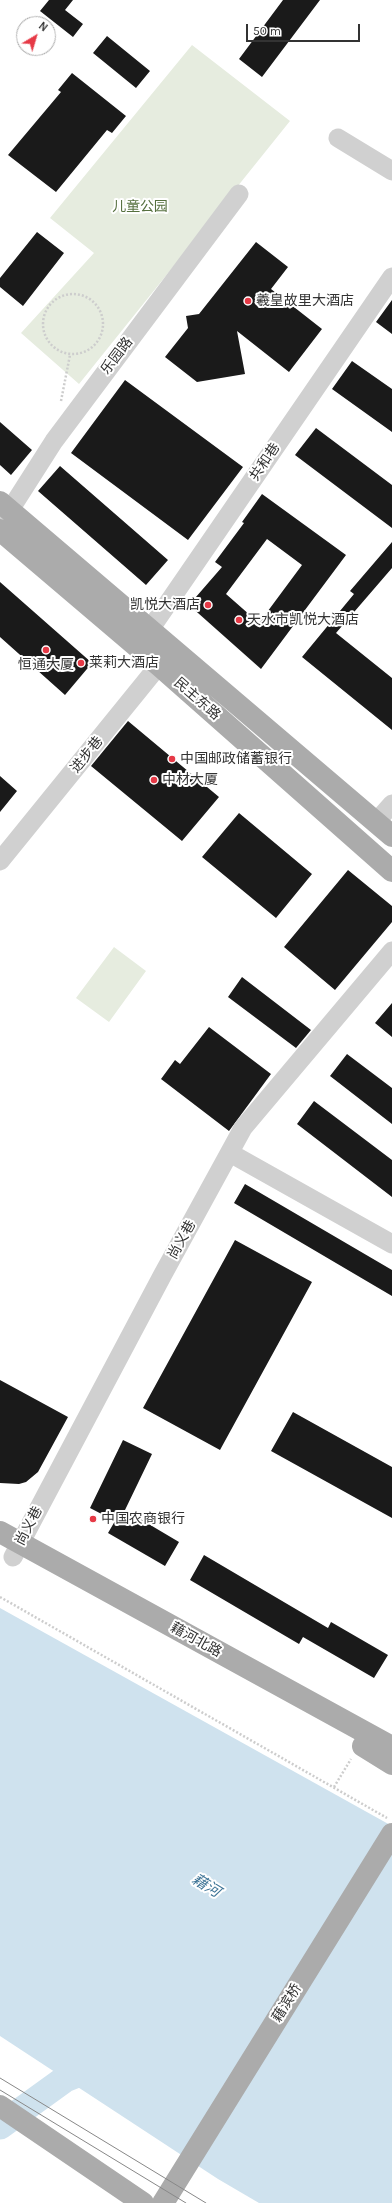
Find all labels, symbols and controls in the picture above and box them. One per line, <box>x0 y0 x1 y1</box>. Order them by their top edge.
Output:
north arrow <box>16 16 56 56</box>
scale bar <box>248 16 362 42</box>
text: N <box>36 19 50 34</box>
text: 50 m <box>253 24 281 38</box>
park label: 儿童公园 <box>112 199 168 215</box>
place label: 羲皇故里大酒店 <box>256 293 354 309</box>
marker: 羲皇故里大酒店 <box>243 296 253 306</box>
street label: 乐园路 <box>98 334 136 378</box>
street label: 共和巷 <box>246 440 284 484</box>
place label: 凯悦大酒店 <box>130 597 200 613</box>
marker: 凯悦大酒店 <box>203 600 213 610</box>
place label: 天水市凯悦大酒店 <box>247 612 359 628</box>
marker: 天水市凯悦大酒店 <box>234 615 244 625</box>
marker: 恒通大厦 <box>41 645 51 655</box>
place label: 莱莉大酒店 <box>89 655 159 671</box>
place label: 恒通大厦 <box>18 657 74 673</box>
marker: 莱莉大酒店 <box>76 658 86 668</box>
street label: 民主东路 <box>170 674 224 724</box>
street label: 进步巷 <box>67 733 107 777</box>
place label: 中国邮政储蓄银行 <box>180 751 292 767</box>
marker: 中国邮政储蓄银行 <box>167 754 177 764</box>
place label: 中材大厦 <box>162 772 218 788</box>
marker: 中材大厦 <box>149 775 159 785</box>
street label: 尚义巷 <box>164 1218 200 1262</box>
street label: 尚义巷 <box>12 1504 46 1548</box>
place label: 中国农商银行 <box>101 1511 185 1527</box>
marker: 中国农商银行 <box>88 1514 98 1524</box>
street label: 藉河北路 <box>167 1619 225 1661</box>
water label: 藉河 <box>189 1870 223 1902</box>
street label: 藉滨桥 <box>269 1981 305 2025</box>

